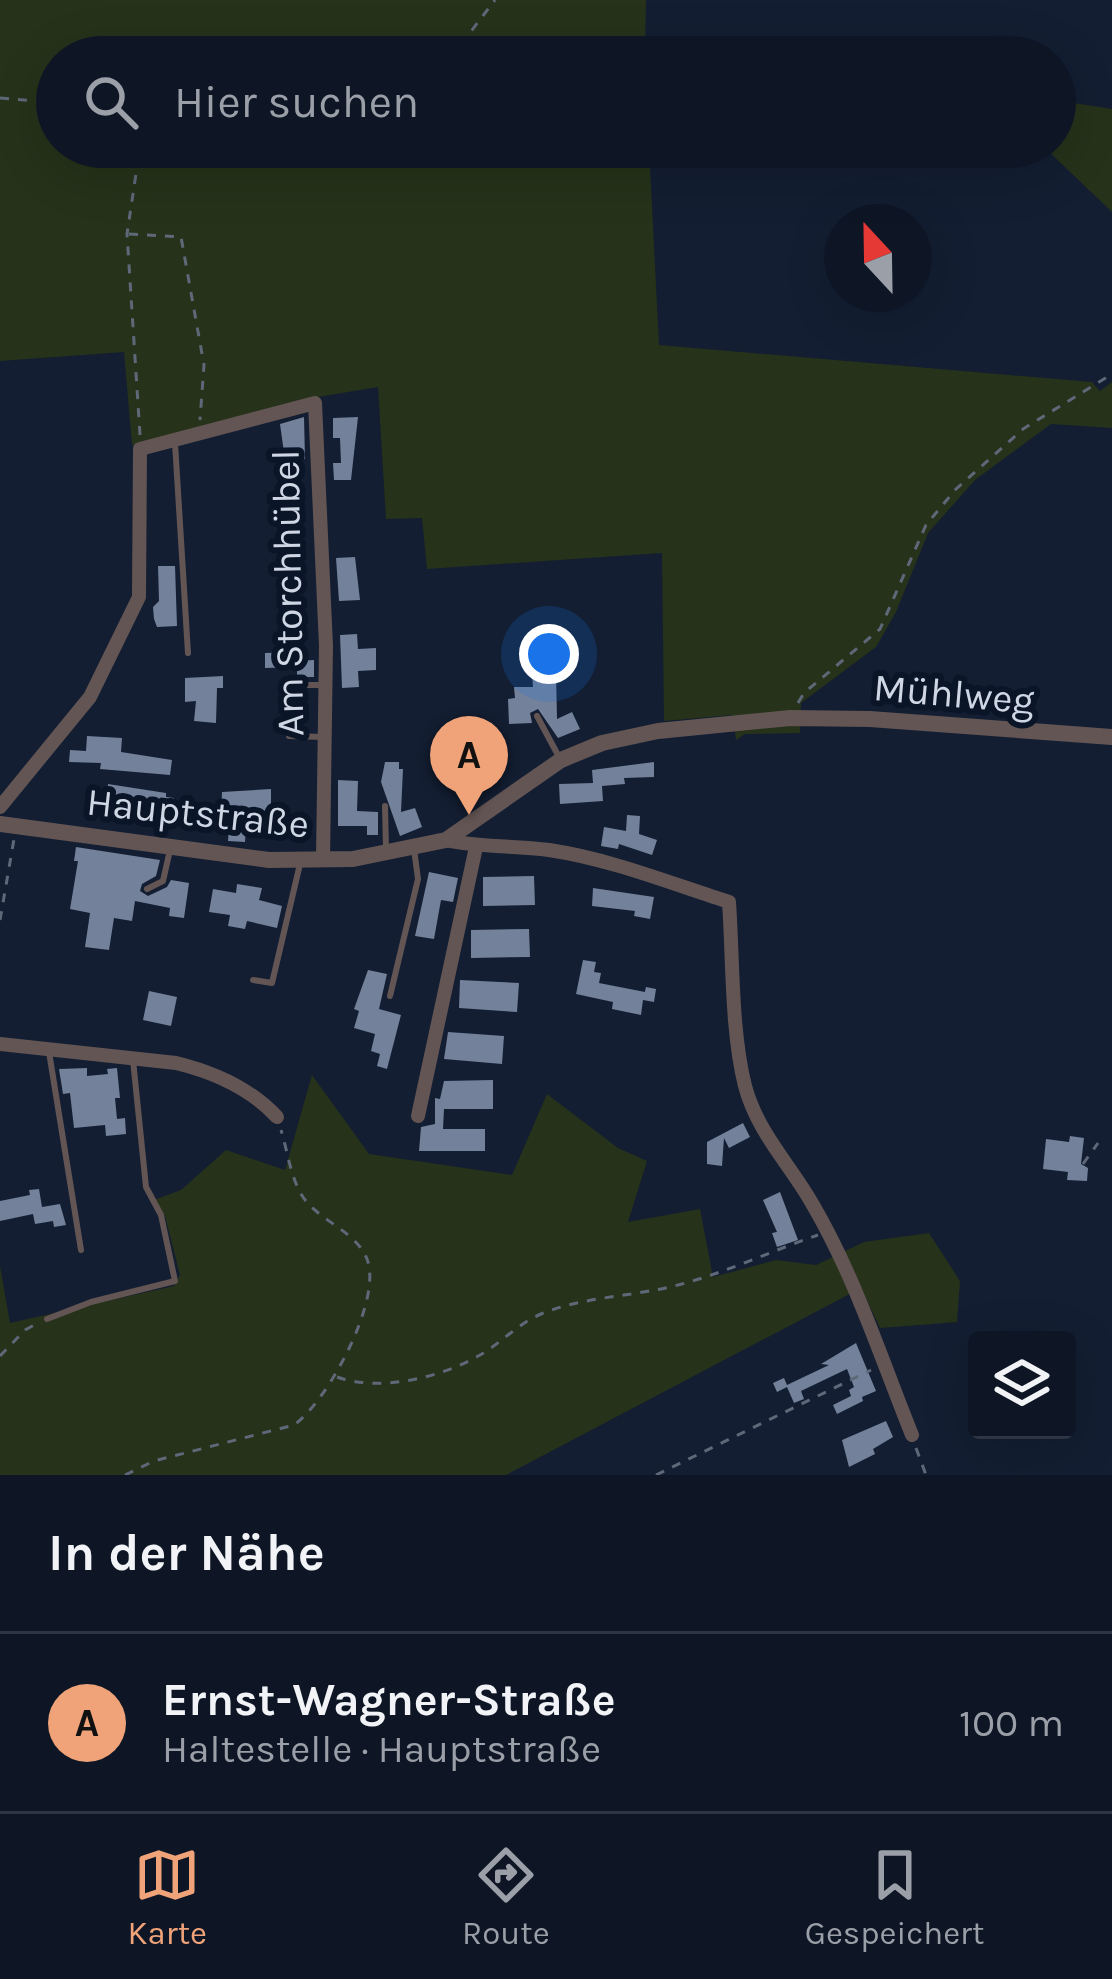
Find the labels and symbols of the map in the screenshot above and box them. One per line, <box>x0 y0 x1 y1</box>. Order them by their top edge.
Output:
north arrow <box>824 204 932 312</box>
street label: Am Storchhübel <box>263 449 313 737</box>
your location <box>519 624 579 684</box>
street label: Mühlweg <box>872 664 1036 724</box>
pin: A <box>430 716 508 815</box>
street label: Hauptstraße <box>85 778 311 848</box>

